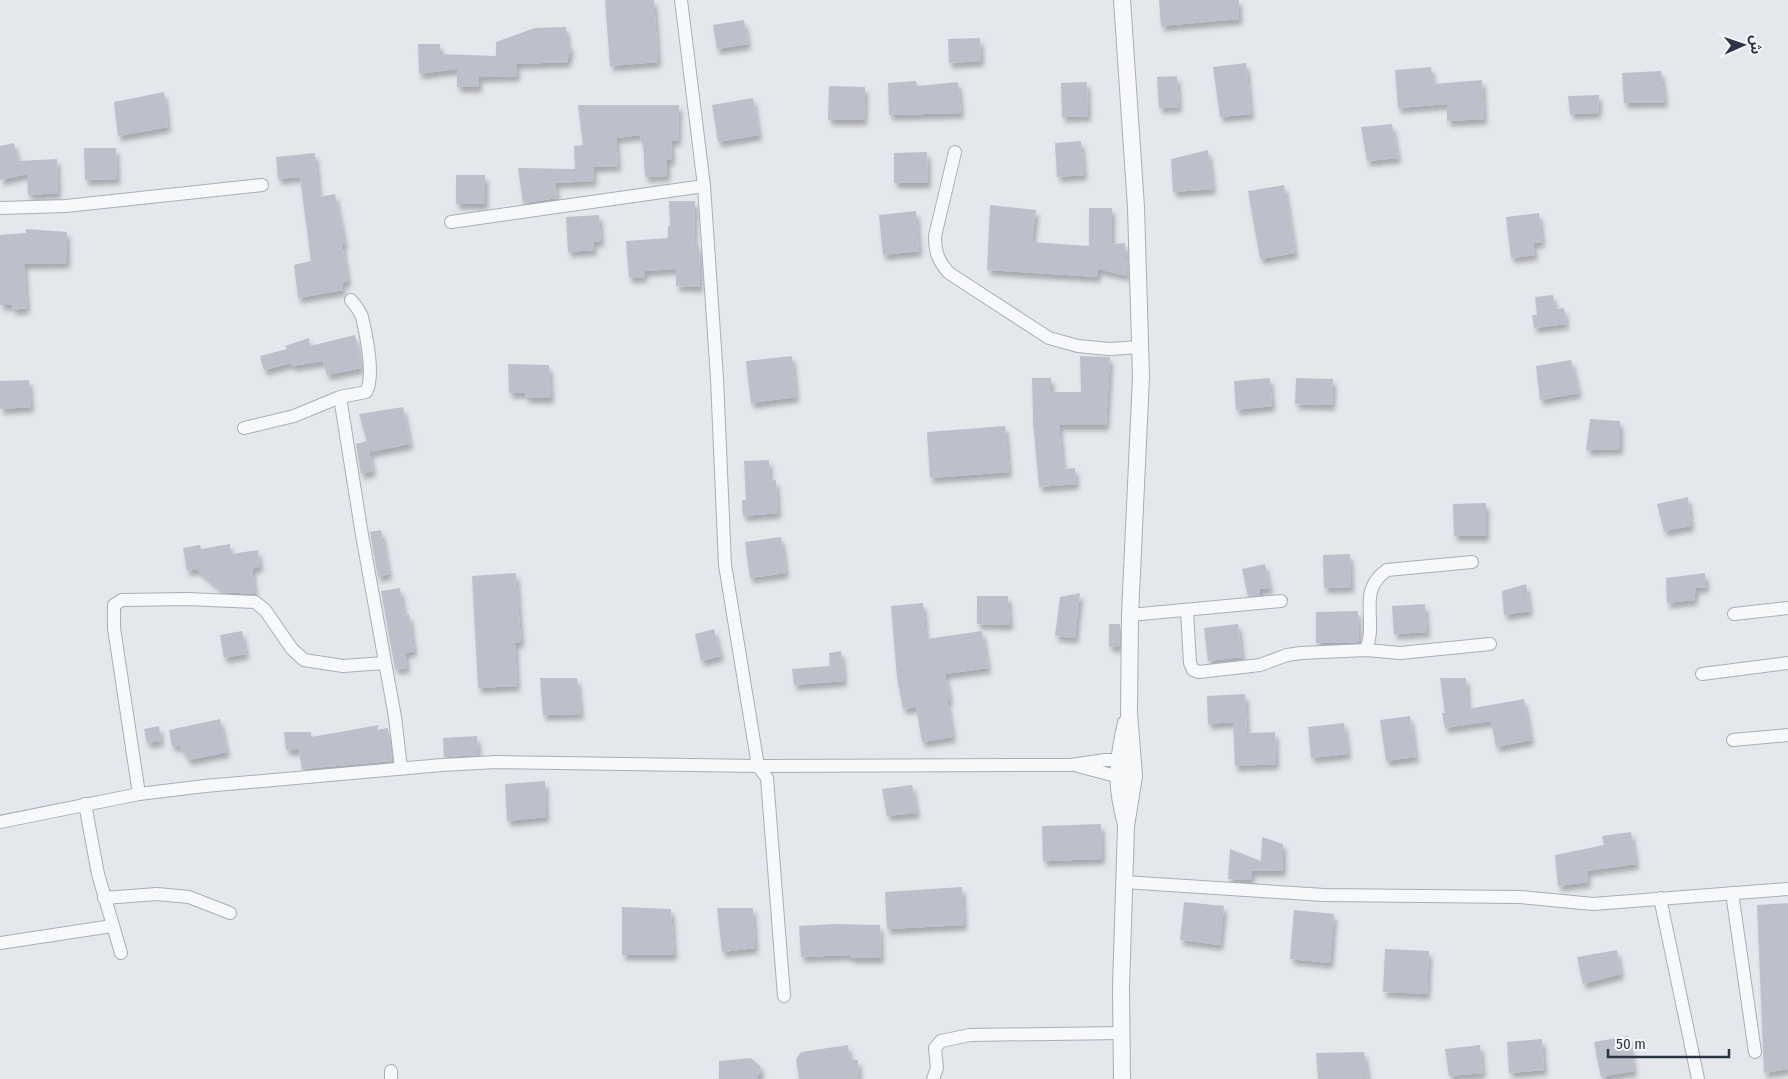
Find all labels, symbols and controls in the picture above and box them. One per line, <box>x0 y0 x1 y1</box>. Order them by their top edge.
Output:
north arrow <box>1718 20 1768 70</box>
text: ش <box>1747 35 1764 54</box>
scale bar <box>1608 1026 1729 1058</box>
text: 50 m <box>1616 1035 1646 1053</box>

